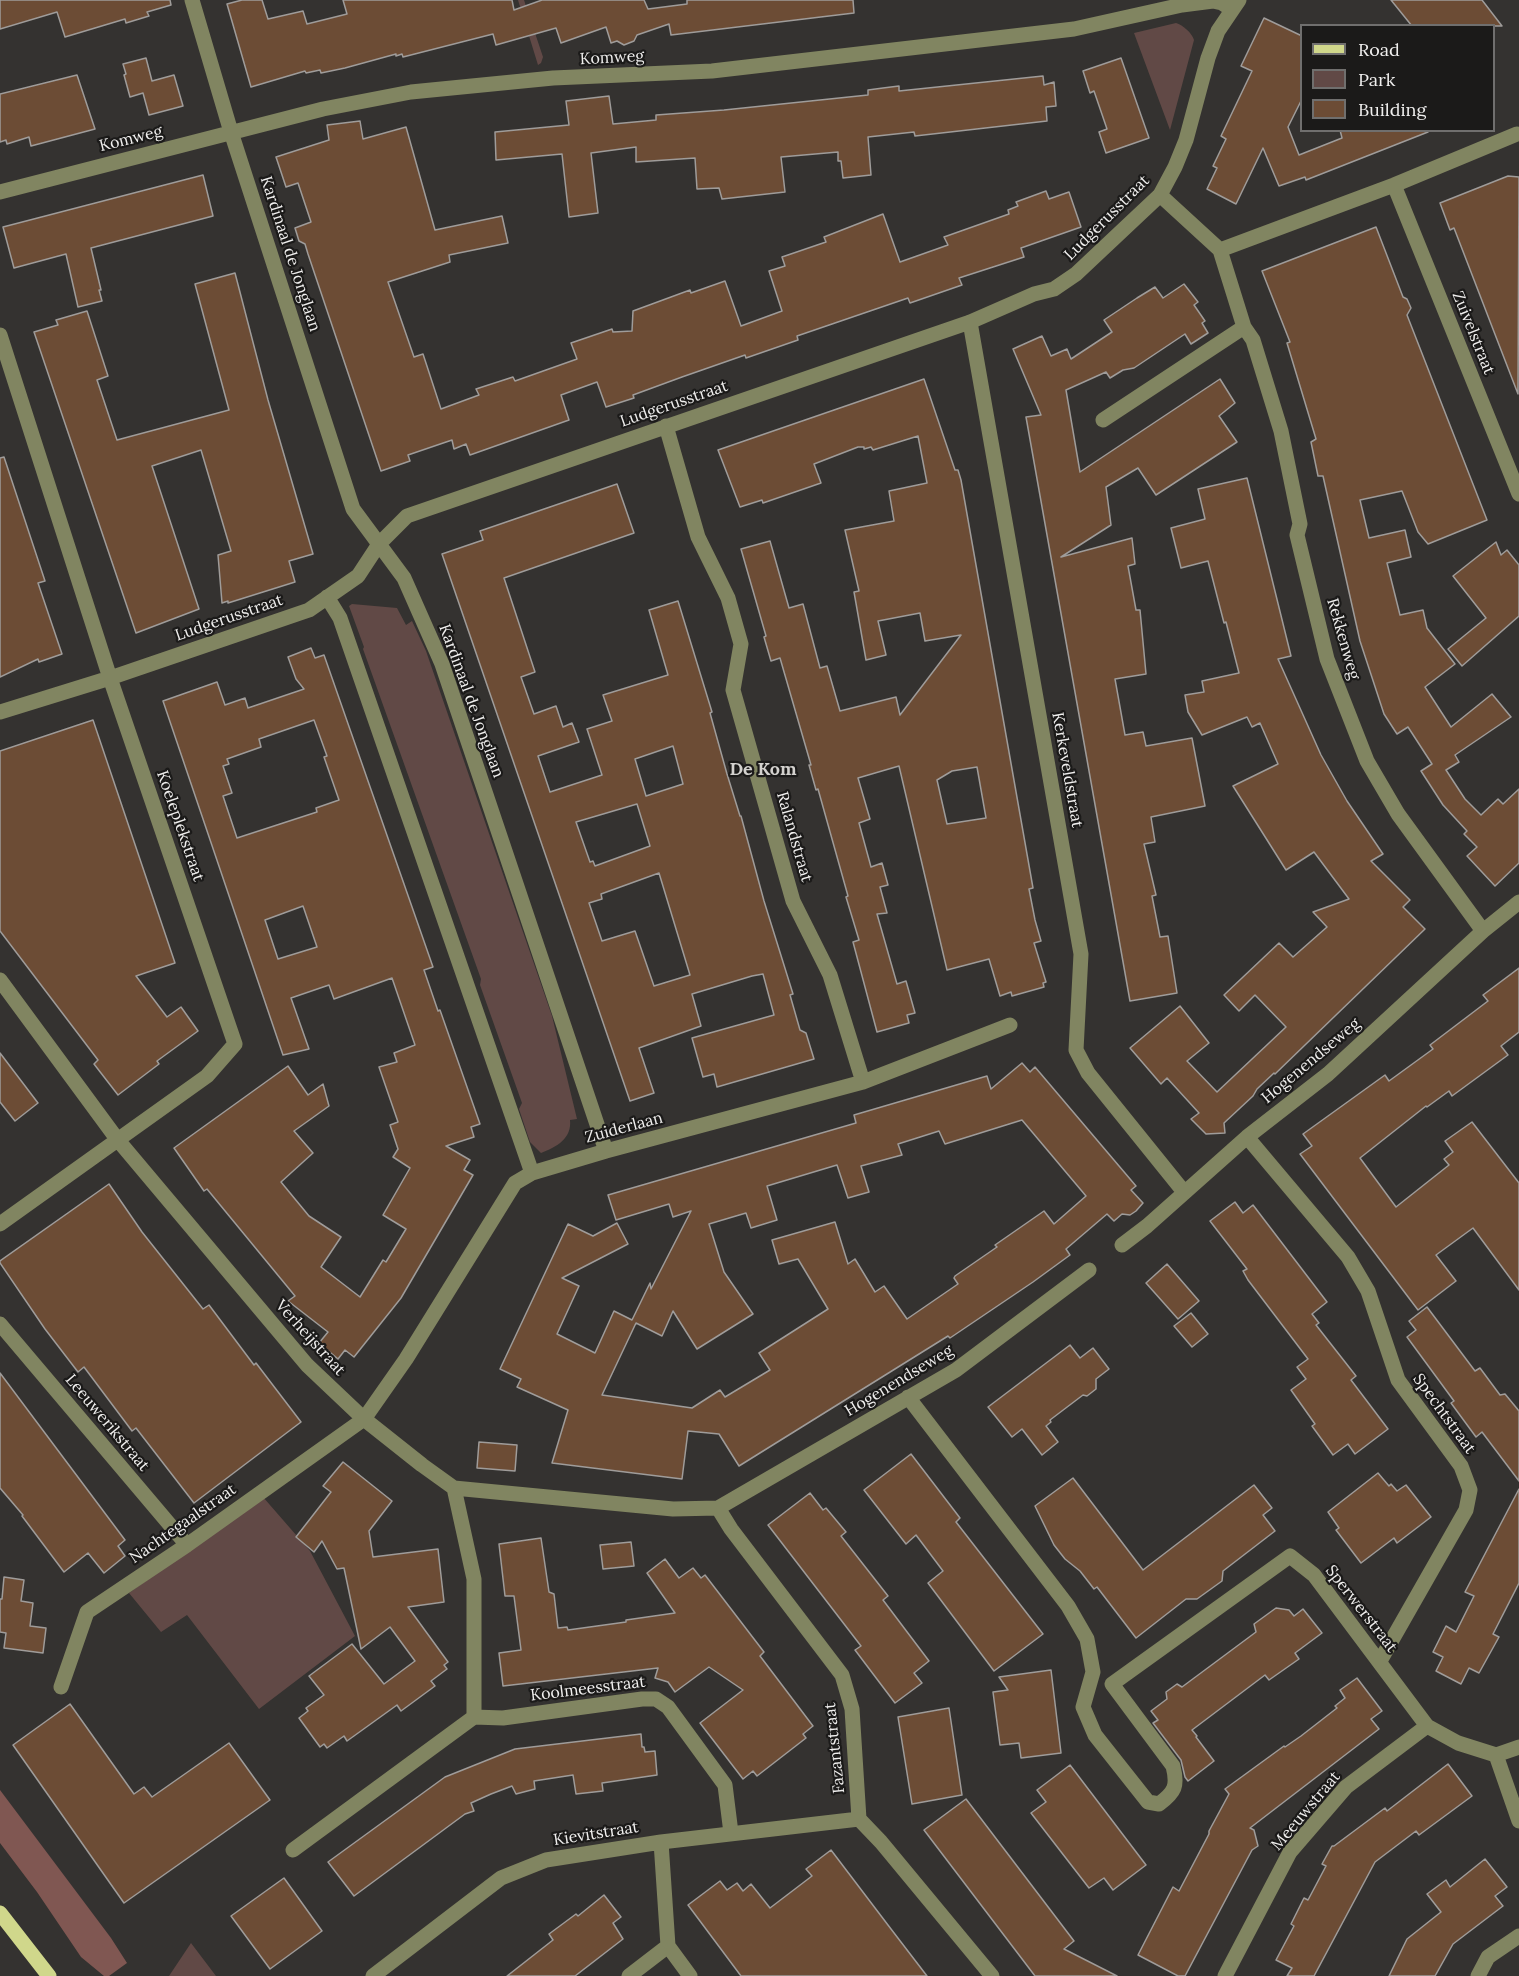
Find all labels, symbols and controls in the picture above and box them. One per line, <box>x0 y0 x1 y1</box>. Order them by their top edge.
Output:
legend <box>1300 24 1495 132</box>
text: Road <box>1358 38 1400 61</box>
street label: Komweg <box>579 47 645 69</box>
text: Park <box>1358 68 1395 91</box>
text: Building <box>1358 98 1426 121</box>
street label: Komweg <box>97 122 165 156</box>
street label: Ludgerusstraat <box>1060 171 1154 265</box>
street label: Kardinaal de Jonglaan <box>256 174 324 334</box>
street label: Zuivelstraat <box>1448 289 1498 377</box>
street label: Ludgerusstraat <box>618 377 730 431</box>
street label: Ludgerusstraat <box>173 591 285 645</box>
street label: Rekkenweg <box>1322 596 1364 682</box>
street label: Kardinaal de Jonglaan <box>434 622 508 780</box>
street label: Kerkeveldstraat <box>1047 711 1087 829</box>
district label: De Kom <box>729 759 797 781</box>
street label: Koeleplekstraat <box>152 768 208 884</box>
street label: Ralandstraat <box>772 790 816 884</box>
street label: Hogenendseweg <box>1258 1014 1364 1108</box>
street label: Zuiderlaan <box>583 1108 665 1148</box>
street label: Verheijstraat <box>271 1296 349 1380</box>
street label: Hogenendseweg <box>841 1341 957 1421</box>
street label: Spechtstraat <box>1409 1370 1479 1458</box>
street label: Leeuwerikstraat <box>61 1371 153 1475</box>
street label: Nachtegaalstraat <box>126 1480 240 1568</box>
street label: Sperwerstraat <box>1321 1562 1401 1656</box>
street label: Koolmeesstraat <box>529 1672 647 1706</box>
street label: Fazantstraat <box>821 1701 849 1795</box>
street label: Meeuwstraat <box>1267 1768 1345 1854</box>
street label: Kievitstraat <box>552 1818 640 1850</box>

